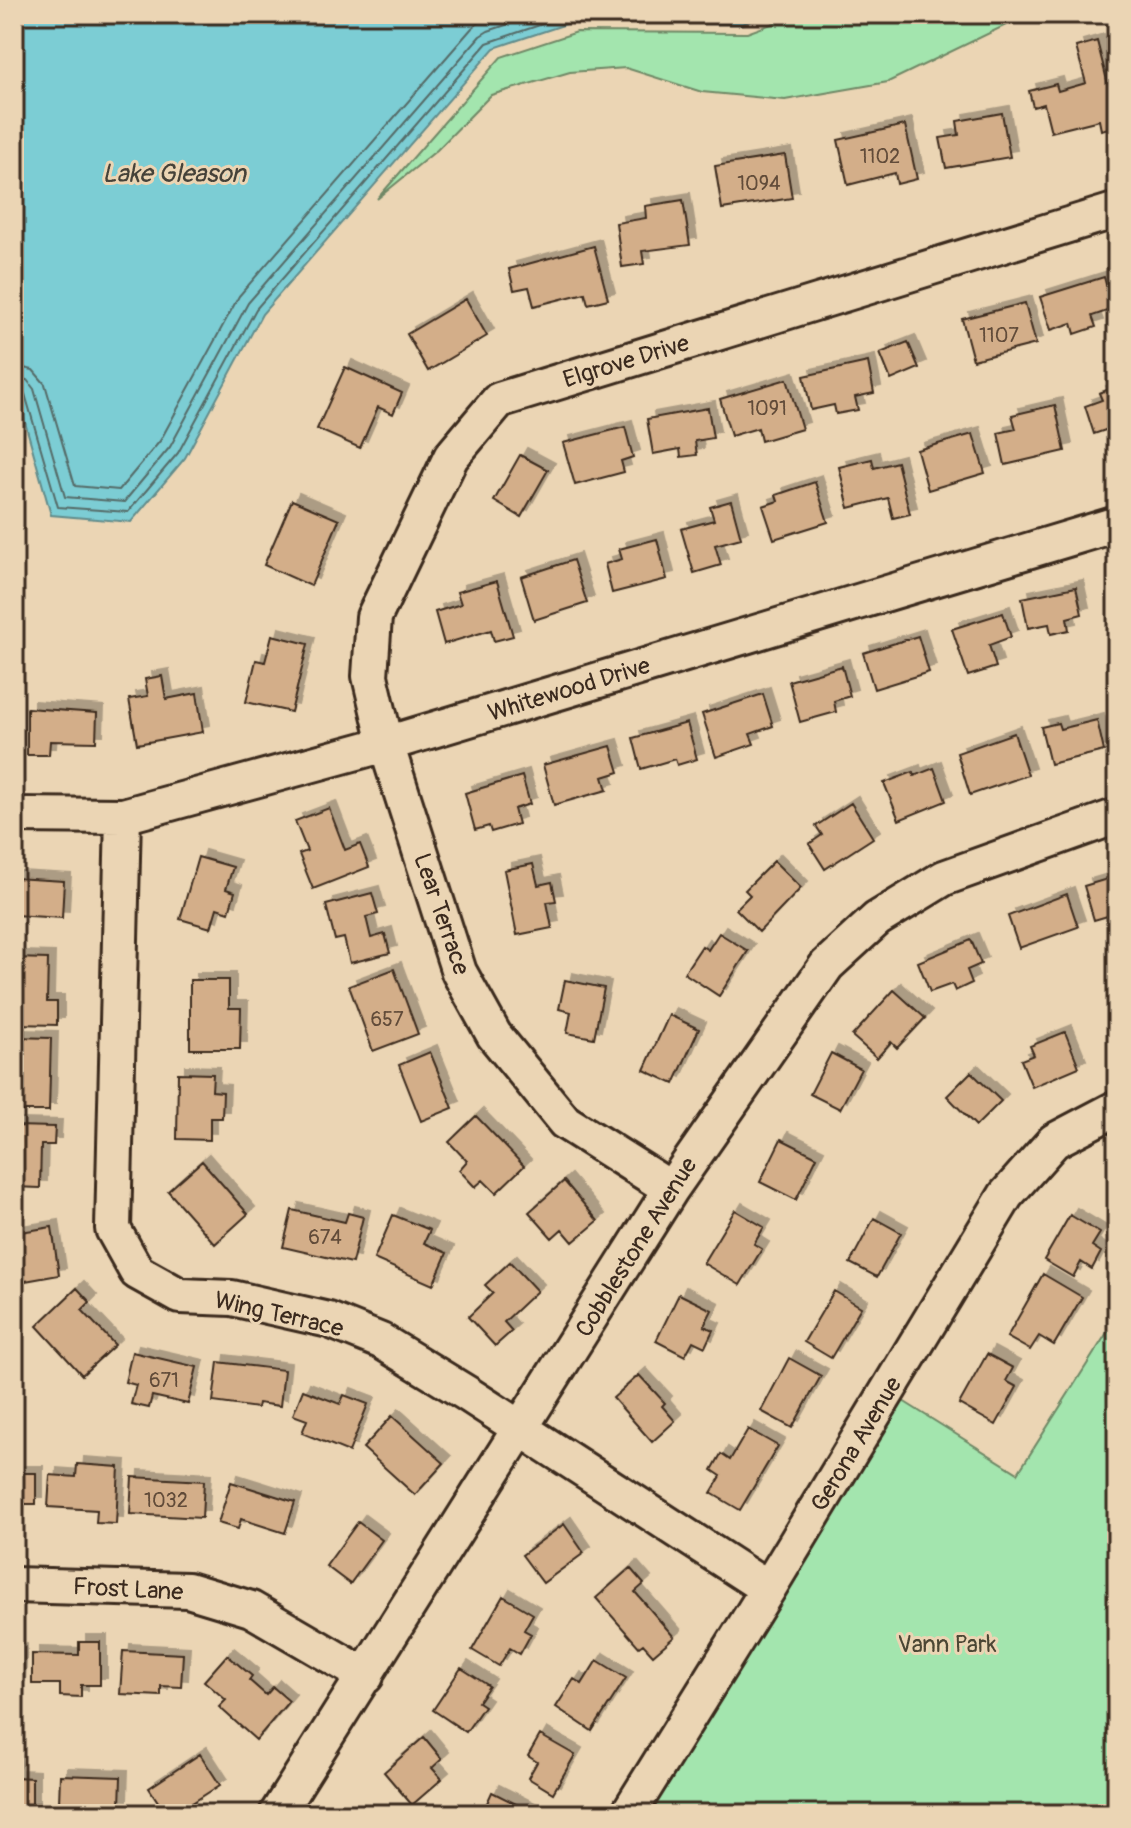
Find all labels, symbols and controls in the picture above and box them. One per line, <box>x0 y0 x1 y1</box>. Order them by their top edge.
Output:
house number: 1102 <box>860 144 900 169</box>
water label: Lake Gleason <box>102 158 247 190</box>
house number: 1094 <box>737 171 781 196</box>
house number: 1107 <box>979 323 1019 348</box>
street label: Elgrove Drive <box>560 329 693 394</box>
house number: 1091 <box>747 396 787 421</box>
street label: Whitewood Drive <box>485 651 654 728</box>
street label: Lear Terrace <box>407 850 476 979</box>
house number: 657 <box>370 1007 404 1032</box>
street label: Cobblestone Avenue <box>569 1152 703 1342</box>
house number: 674 <box>308 1225 342 1250</box>
street label: Wing Terrace <box>212 1286 346 1343</box>
house number: 671 <box>149 1368 179 1393</box>
street label: Gerona Avenue <box>805 1371 908 1517</box>
house number: 1032 <box>144 1488 188 1513</box>
street label: Frost Lane <box>72 1572 184 1607</box>
park label: Vann Park <box>897 1630 997 1659</box>

